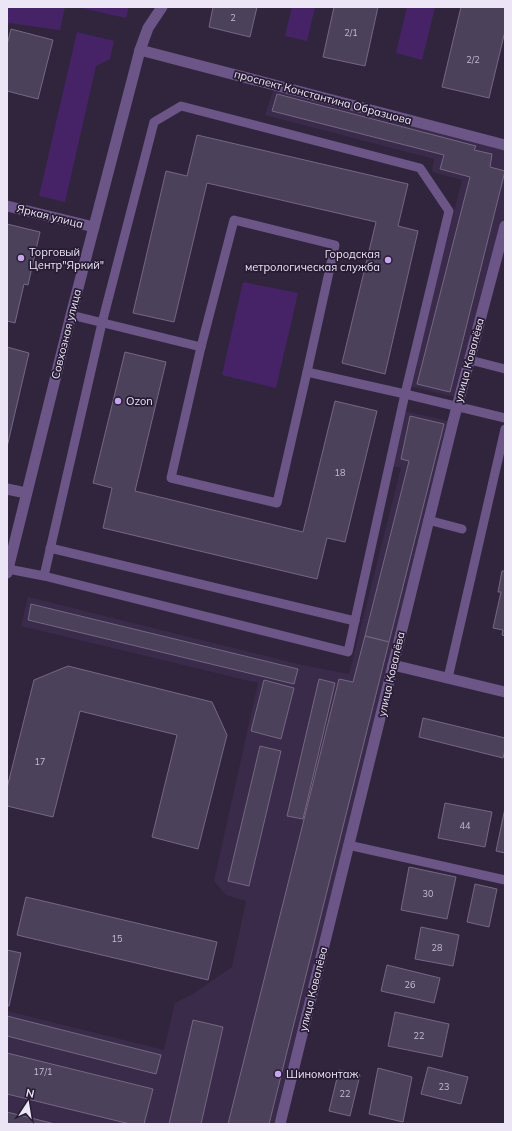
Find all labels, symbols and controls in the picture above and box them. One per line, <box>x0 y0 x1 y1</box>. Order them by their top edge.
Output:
house number: 2 <box>230 12 236 23</box>
house number: 2/1 <box>344 27 358 38</box>
house number: 2/2 <box>466 54 480 65</box>
street label: проспект Константина Образцова <box>233 67 413 127</box>
street label: Яркая улица <box>15 201 85 231</box>
place label: Торговый Центр"Яркий" <box>29 245 104 272</box>
place label: Городская метрологическая служба <box>245 247 380 274</box>
marker: Торговый Центр"Яркий" <box>16 253 26 263</box>
marker: Городская метрологическая служба <box>383 255 393 265</box>
street label: Совхозная улица <box>48 288 84 380</box>
street label: улица Ковалёва <box>451 316 487 404</box>
place label: Ozon <box>126 394 153 408</box>
marker: Ozon <box>113 396 123 406</box>
house number: 18 <box>335 467 345 478</box>
street label: улица Ковалёва <box>374 630 408 718</box>
house number: 17 <box>35 756 45 767</box>
house number: 44 <box>460 820 471 831</box>
house number: 30 <box>423 888 433 899</box>
house number: 15 <box>112 933 123 944</box>
house number: 28 <box>432 942 442 953</box>
street label: улица Ковалёва <box>296 945 330 1033</box>
house number: 26 <box>405 979 415 990</box>
house number: 22 <box>414 1030 424 1041</box>
house number: 17/1 <box>34 1066 52 1077</box>
place label: Шиномонтаж <box>286 1067 359 1081</box>
marker: Шиномонтаж <box>273 1069 283 1079</box>
house number: 23 <box>439 1081 449 1092</box>
north arrow <box>8 1083 48 1123</box>
text: N <box>25 1086 36 1101</box>
house number: 22 <box>340 1088 350 1099</box>

